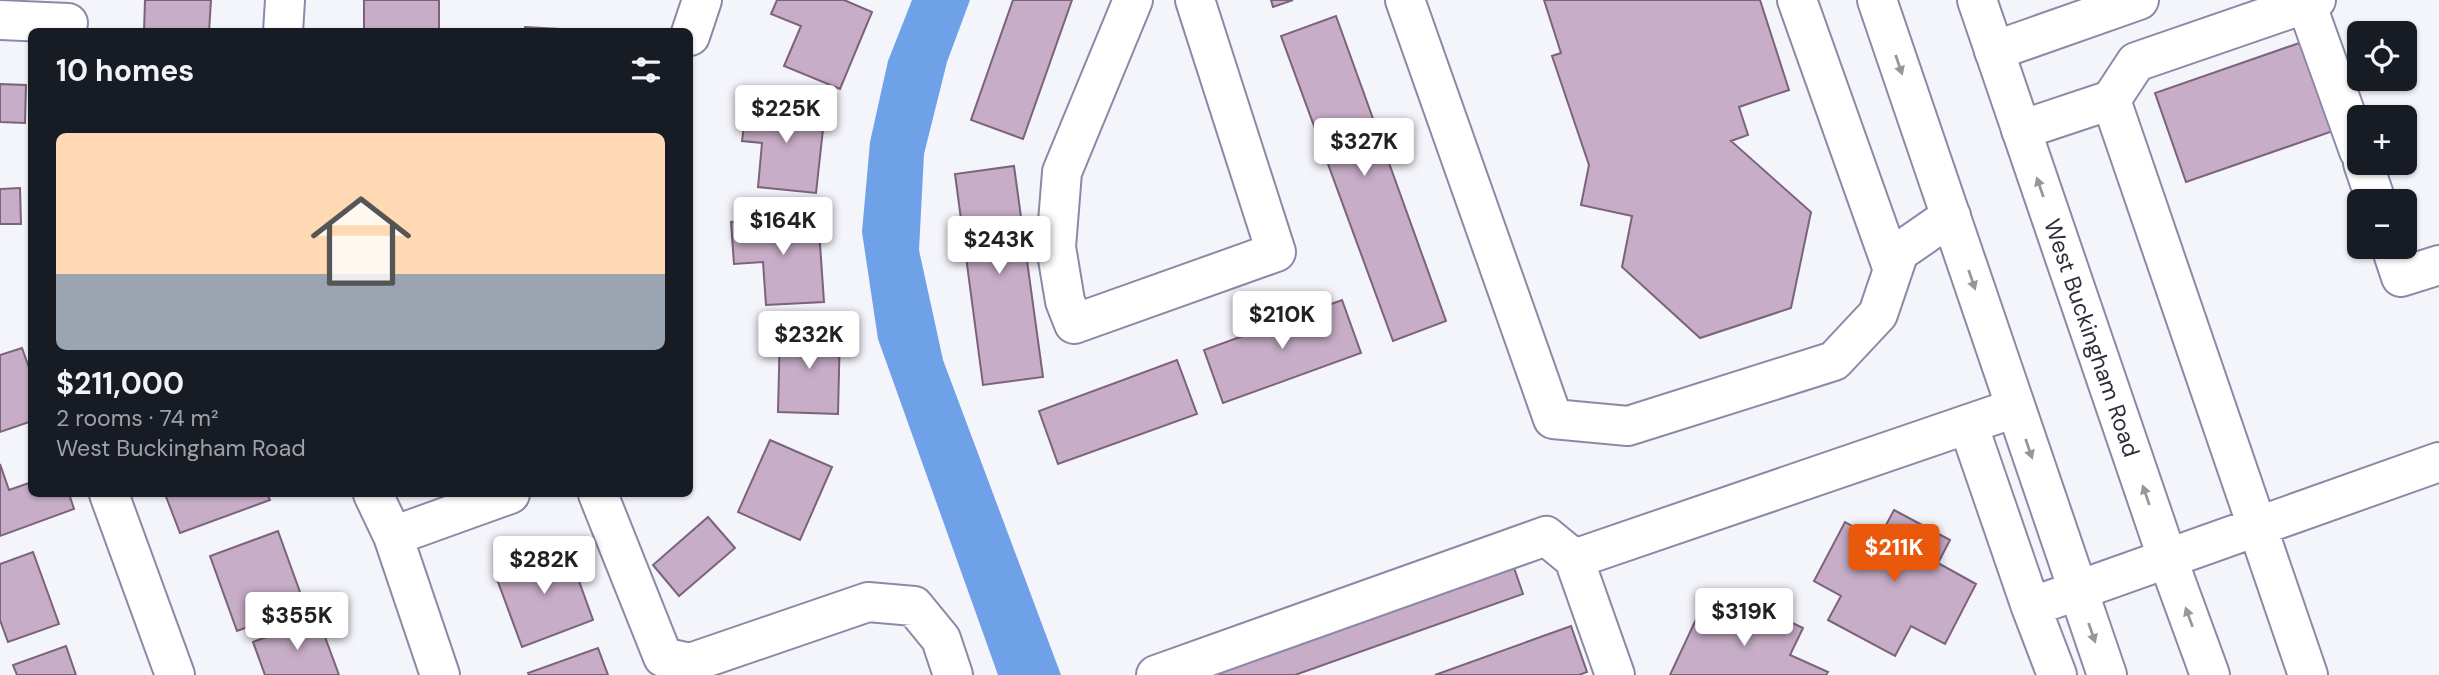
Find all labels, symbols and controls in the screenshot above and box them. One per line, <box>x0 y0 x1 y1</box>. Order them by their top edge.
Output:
map controls <box>2347 21 2417 259</box>
button: locate <box>2347 21 2417 91</box>
text: 10 homes <box>56 51 194 90</box>
icon: filters <box>627 51 665 89</box>
one-way arrow <box>1894 54 1905 75</box>
pin: $225K <box>737 86 835 145</box>
text: $225K <box>751 93 821 123</box>
button: + <box>2347 105 2417 175</box>
pin: $327K <box>1315 118 1413 178</box>
text: $327K <box>1330 126 1398 156</box>
one-way arrow <box>2035 176 2045 197</box>
icon: home <box>298 178 424 304</box>
button: − <box>2347 189 2417 259</box>
pin: $164K <box>734 198 832 257</box>
text: $164K <box>750 205 816 235</box>
street label: West Buckingham Road <box>2037 215 2147 461</box>
pin: $243K <box>950 216 1048 276</box>
text: $243K <box>964 224 1034 254</box>
one-way arrow <box>1967 270 1978 291</box>
pin: $210K <box>1233 292 1331 351</box>
text: $210K <box>1249 299 1315 329</box>
pin: $232K <box>760 312 858 371</box>
text: $232K <box>774 319 844 349</box>
text: $211,000 <box>56 364 184 403</box>
text: 2 rooms · 74 m² <box>56 403 219 433</box>
text: West Buckingham Road <box>56 433 306 463</box>
one-way arrow <box>2024 438 2035 459</box>
one-way arrow <box>2140 484 2151 505</box>
pin: $211K <box>1845 524 1943 584</box>
text: $211K <box>1865 532 1923 562</box>
pin: $282K <box>495 536 593 596</box>
text: $282K <box>509 544 579 574</box>
pin: $319K <box>1695 588 1793 648</box>
pin: $355K <box>248 592 346 652</box>
text: $319K <box>1711 596 1777 626</box>
text: $355K <box>261 600 333 630</box>
one-way arrow <box>2183 607 2194 628</box>
one-way arrow <box>2087 623 2098 644</box>

